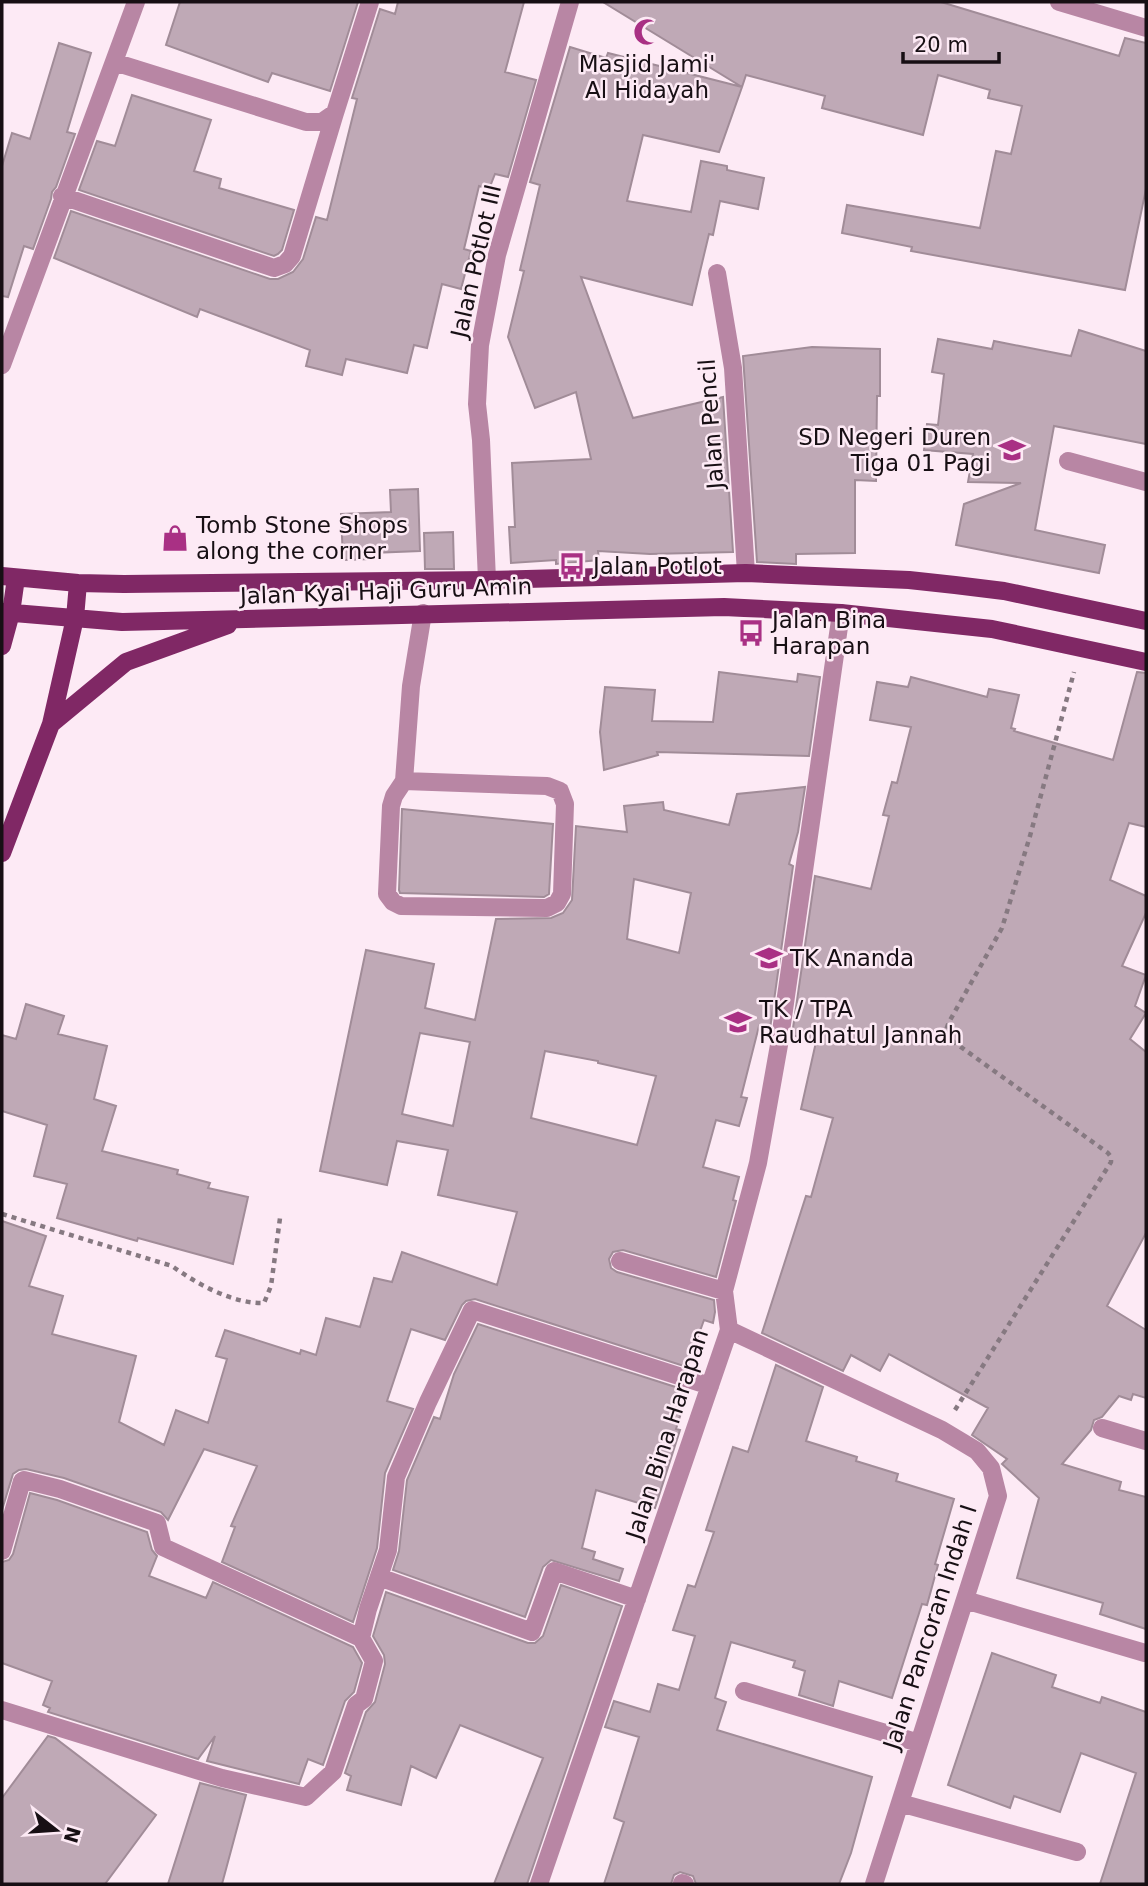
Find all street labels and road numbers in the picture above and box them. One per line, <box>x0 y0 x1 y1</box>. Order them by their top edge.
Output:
street label: Jalan Potlot III <box>445 182 506 342</box>
street label: Jalan Pencil <box>693 358 729 492</box>
street label: Jalan Kyai Haji Guru Amin <box>237 573 533 609</box>
street label: Jalan Bina Harapan <box>620 1326 713 1544</box>
street label: Jalan Pancoran Indah I <box>878 1501 982 1754</box>

